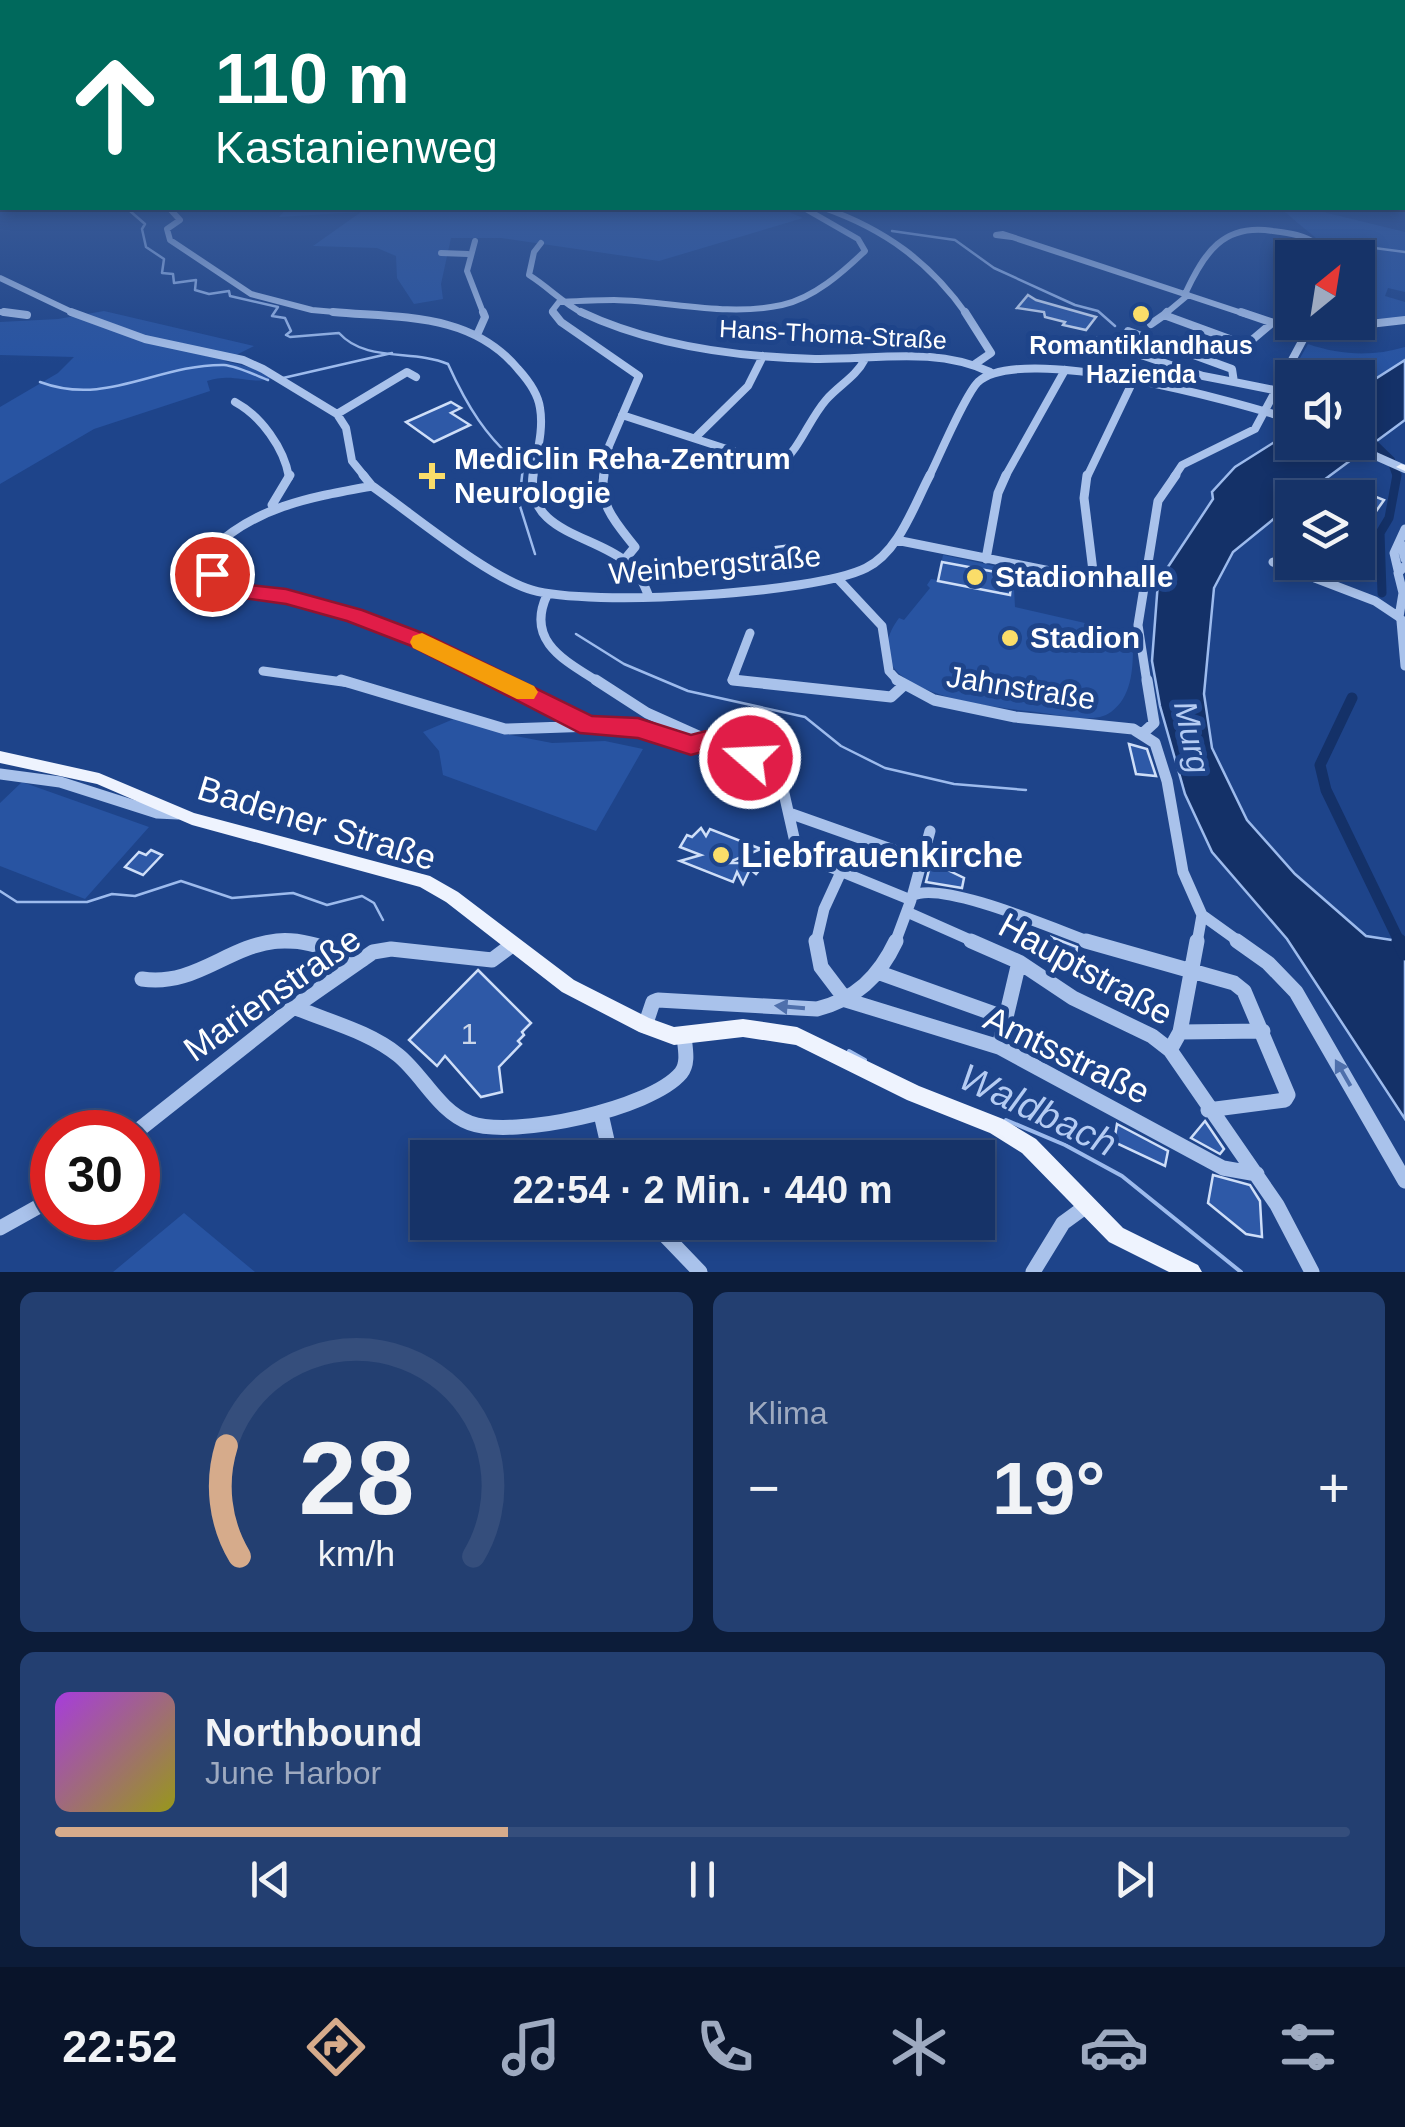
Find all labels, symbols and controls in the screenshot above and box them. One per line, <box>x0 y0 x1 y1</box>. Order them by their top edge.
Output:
icon: ahead <box>50 40 180 170</box>
text: 110 m <box>215 40 410 118</box>
text: Kastanienweg <box>215 122 498 173</box>
north arrow <box>1275 240 1375 340</box>
map controls <box>1275 240 1375 580</box>
marker: Romantiklandhaus Hazienda <box>1130 303 1152 325</box>
street label: Hans-Thoma-Straße <box>718 314 948 354</box>
place label: Romantiklandhaus Hazienda <box>1029 331 1253 388</box>
button: sound <box>1275 360 1375 460</box>
place label: MediClin Reha-Zentrum Neurologie <box>454 442 791 509</box>
marker: MediClin Reha-Zentrum Neurologie <box>419 463 445 489</box>
button: layers <box>1275 480 1375 580</box>
pin <box>170 532 255 617</box>
street label: Weinbergstraße <box>607 539 822 590</box>
icon: arrive <box>185 547 240 602</box>
place label: Stadionhalle <box>995 560 1173 593</box>
marker: Stadionhalle <box>964 566 986 588</box>
place label: Stadion <box>1030 621 1140 654</box>
marker: Stadion <box>999 627 1021 649</box>
street label: Jahnstraße <box>944 659 1098 716</box>
water label: Murg <box>1167 698 1217 777</box>
position arrow <box>698 706 802 810</box>
street label: Badener Straße <box>193 768 441 877</box>
place label: Liebfrauenkirche <box>741 835 1023 874</box>
marker: Liebfrauenkirche <box>710 844 732 866</box>
street label: Hauptstraße <box>993 905 1180 1032</box>
street label: Marienstraße <box>176 918 367 1069</box>
street label: Amtsstraße <box>978 998 1156 1111</box>
one-way arrow <box>774 999 806 1015</box>
house number: 1 <box>461 1017 477 1050</box>
water label: Waldbach <box>953 1055 1123 1165</box>
one-way arrow <box>1335 1059 1352 1088</box>
speed limit sign: 30 <box>30 1110 160 1240</box>
text: 22:54 · 2 Min. · 440 m <box>512 1169 893 1211</box>
text: Klima <box>748 1395 828 1431</box>
text: 28 <box>298 1420 414 1536</box>
text: 19° <box>992 1446 1105 1530</box>
text: − <box>748 1457 780 1519</box>
text: + <box>1318 1457 1350 1519</box>
text: km/h <box>318 1534 395 1574</box>
text: Northbound <box>205 1712 422 1754</box>
text: June Harbor <box>205 1755 381 1791</box>
icon: previous <box>243 1852 298 1907</box>
icon: pause <box>675 1852 730 1907</box>
icon: next <box>1107 1852 1162 1907</box>
icon: directions <box>301 2012 371 2082</box>
icon: music <box>496 2012 566 2082</box>
icon: phone <box>690 2012 760 2082</box>
icon: climate <box>884 2012 954 2082</box>
icon: car <box>1079 2012 1149 2082</box>
icon: filters <box>1273 2012 1343 2082</box>
text: 22:52 <box>62 2021 177 2072</box>

